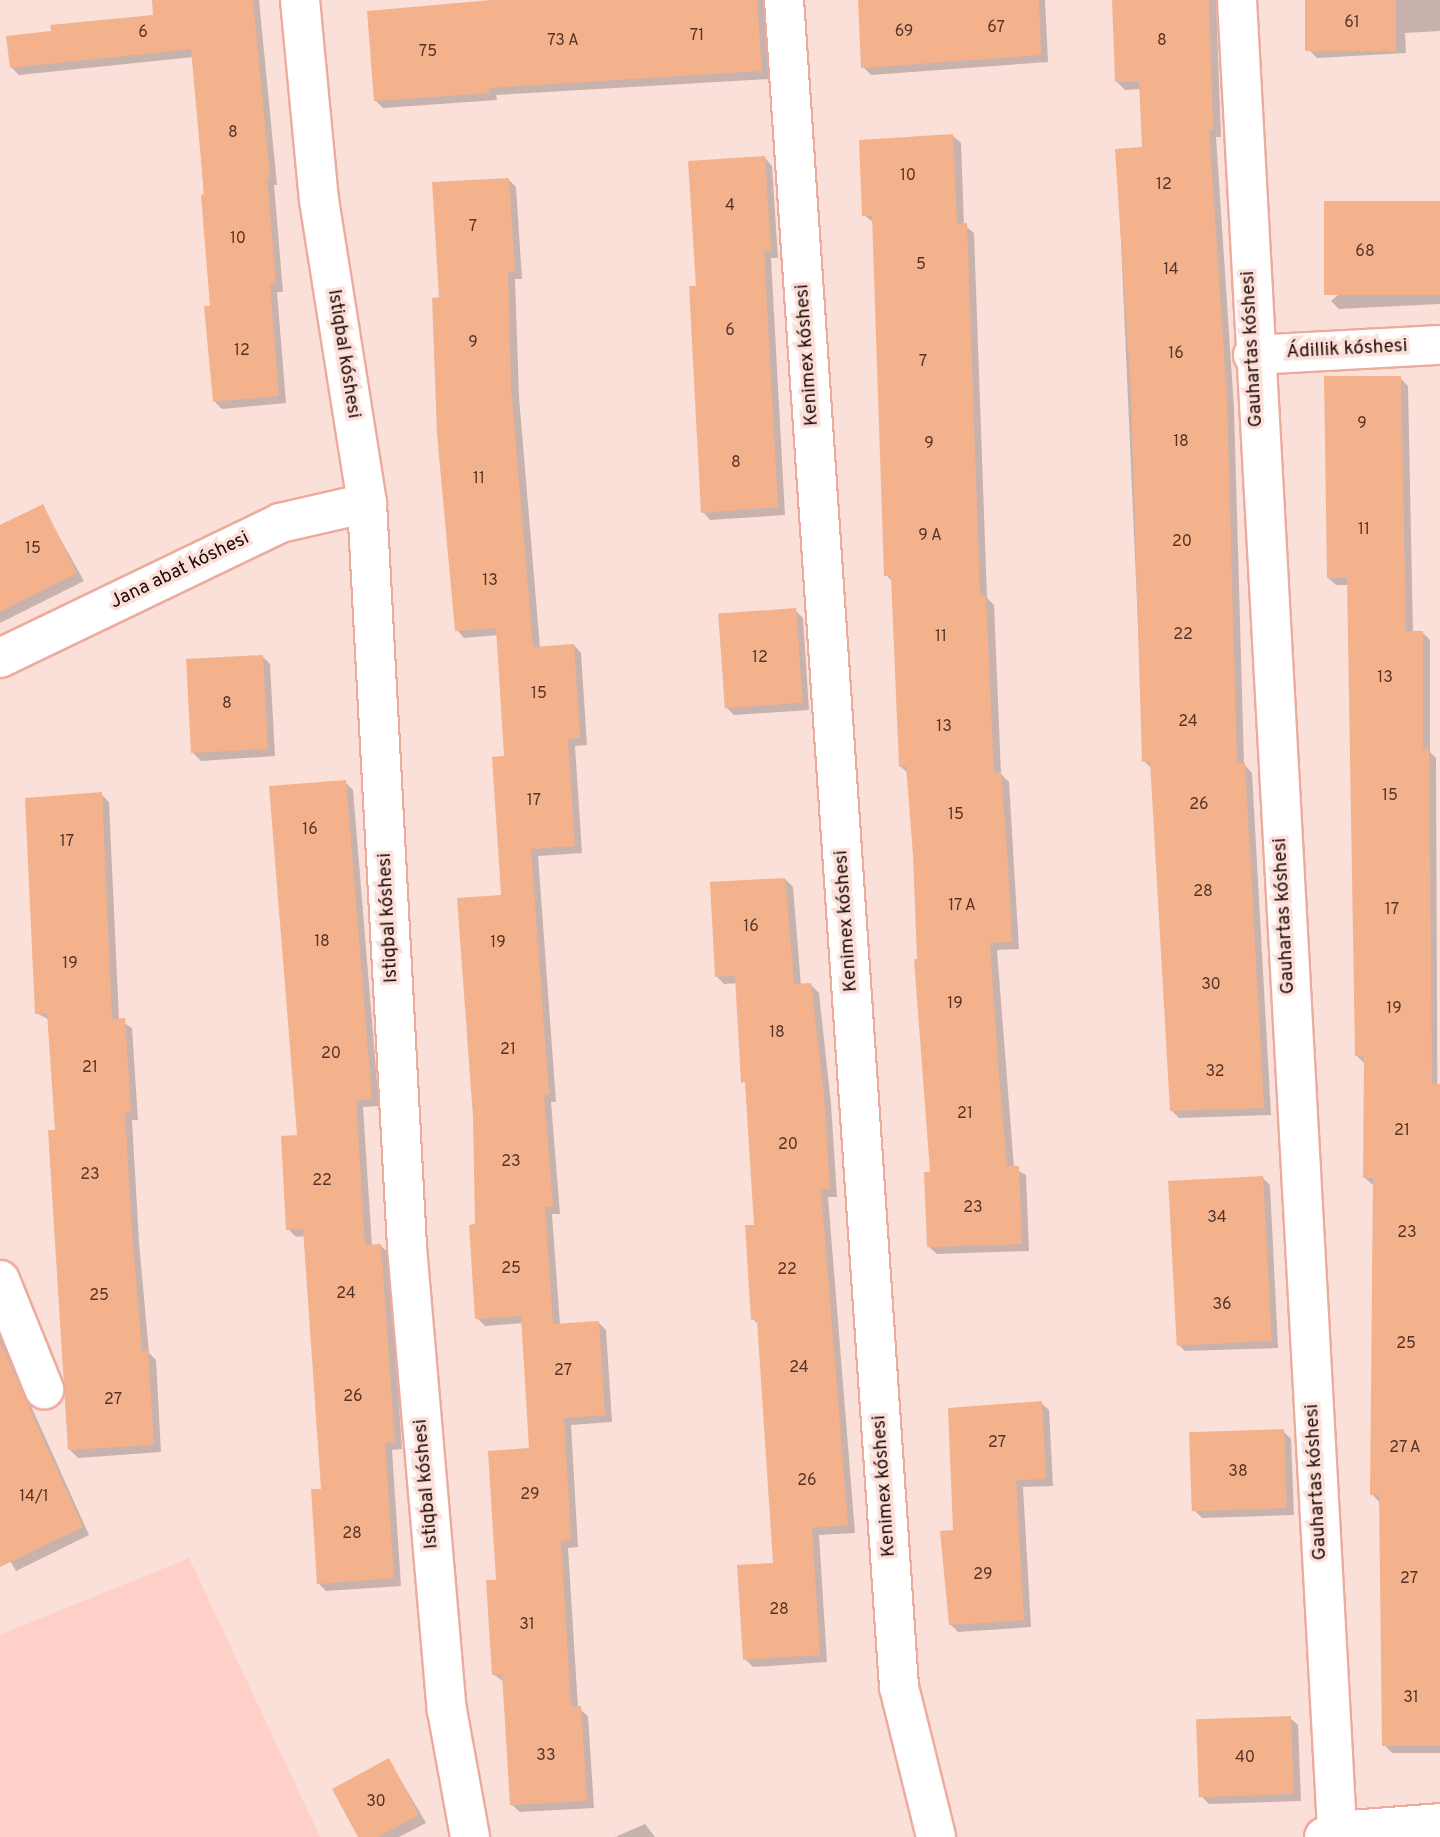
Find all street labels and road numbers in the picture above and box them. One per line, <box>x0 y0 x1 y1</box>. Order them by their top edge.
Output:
street label: Gauhartas kóshesi <box>1238 270 1268 428</box>
street label: Kenimex kóshesi <box>792 283 824 427</box>
street label: Istiqbal kóshesi <box>322 288 364 420</box>
street label: Ádillik kóshesi <box>1286 335 1408 365</box>
street label: Jana abat kóshesi <box>107 527 253 615</box>
street label: Gauhartas kóshesi <box>1270 837 1300 995</box>
street label: Kenimex kóshesi <box>831 849 863 993</box>
street label: Istiqbal kóshesi <box>374 852 404 984</box>
street label: Gauhartas kóshesi <box>1302 1403 1332 1561</box>
street label: Kenimex kóshesi <box>869 1414 901 1558</box>
street label: Istiqbal kóshesi <box>410 1418 444 1550</box>

